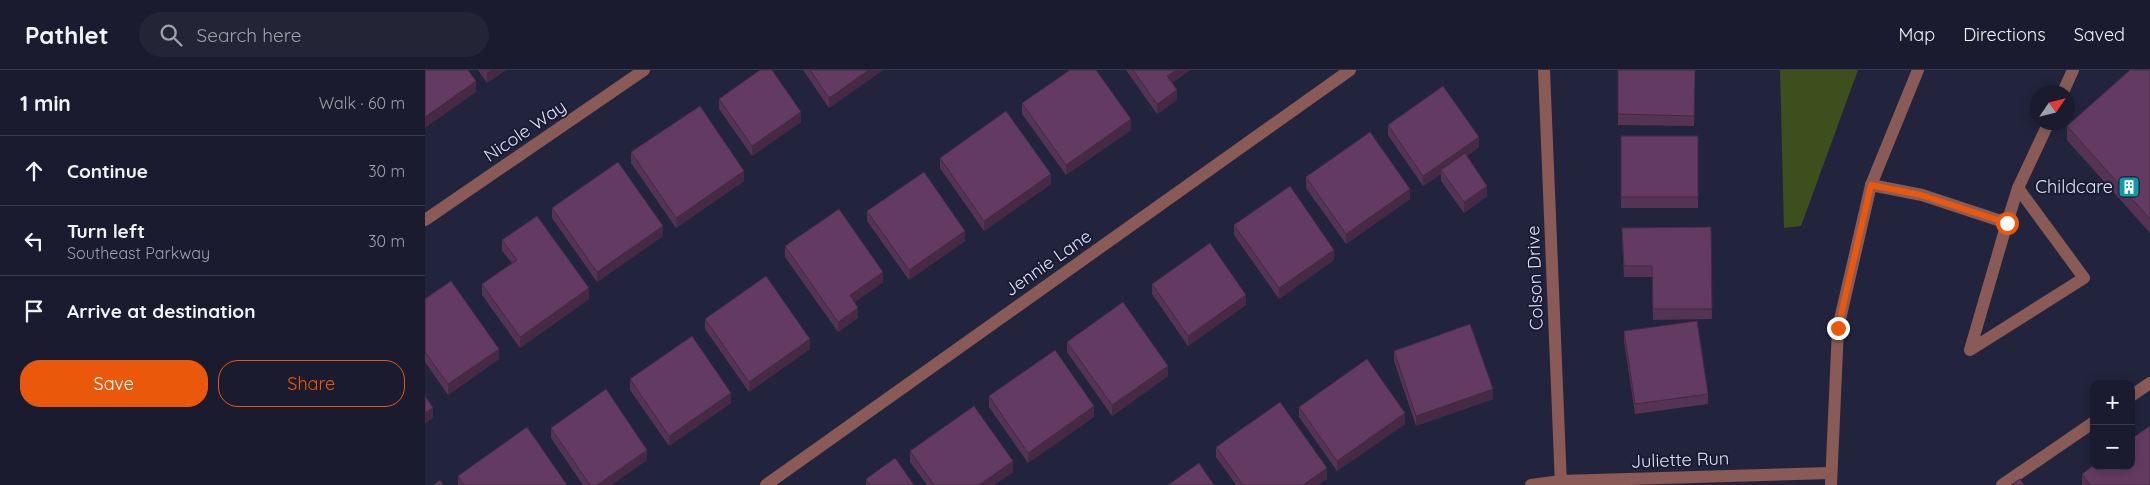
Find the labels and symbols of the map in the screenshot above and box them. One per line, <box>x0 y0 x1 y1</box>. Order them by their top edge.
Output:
north arrow <box>2030 85 2075 130</box>
street label: Nicole Way <box>479 95 570 167</box>
place label: Childcare <box>2035 175 2113 198</box>
building icon: Childcare <box>2117 175 2141 199</box>
route start <box>1996 212 2019 235</box>
street label: Jennie Lane <box>1000 224 1096 301</box>
street label: Colson Drive <box>1521 225 1548 331</box>
route end <box>1827 317 1850 340</box>
street label: Juliette Run <box>1630 446 1730 473</box>

